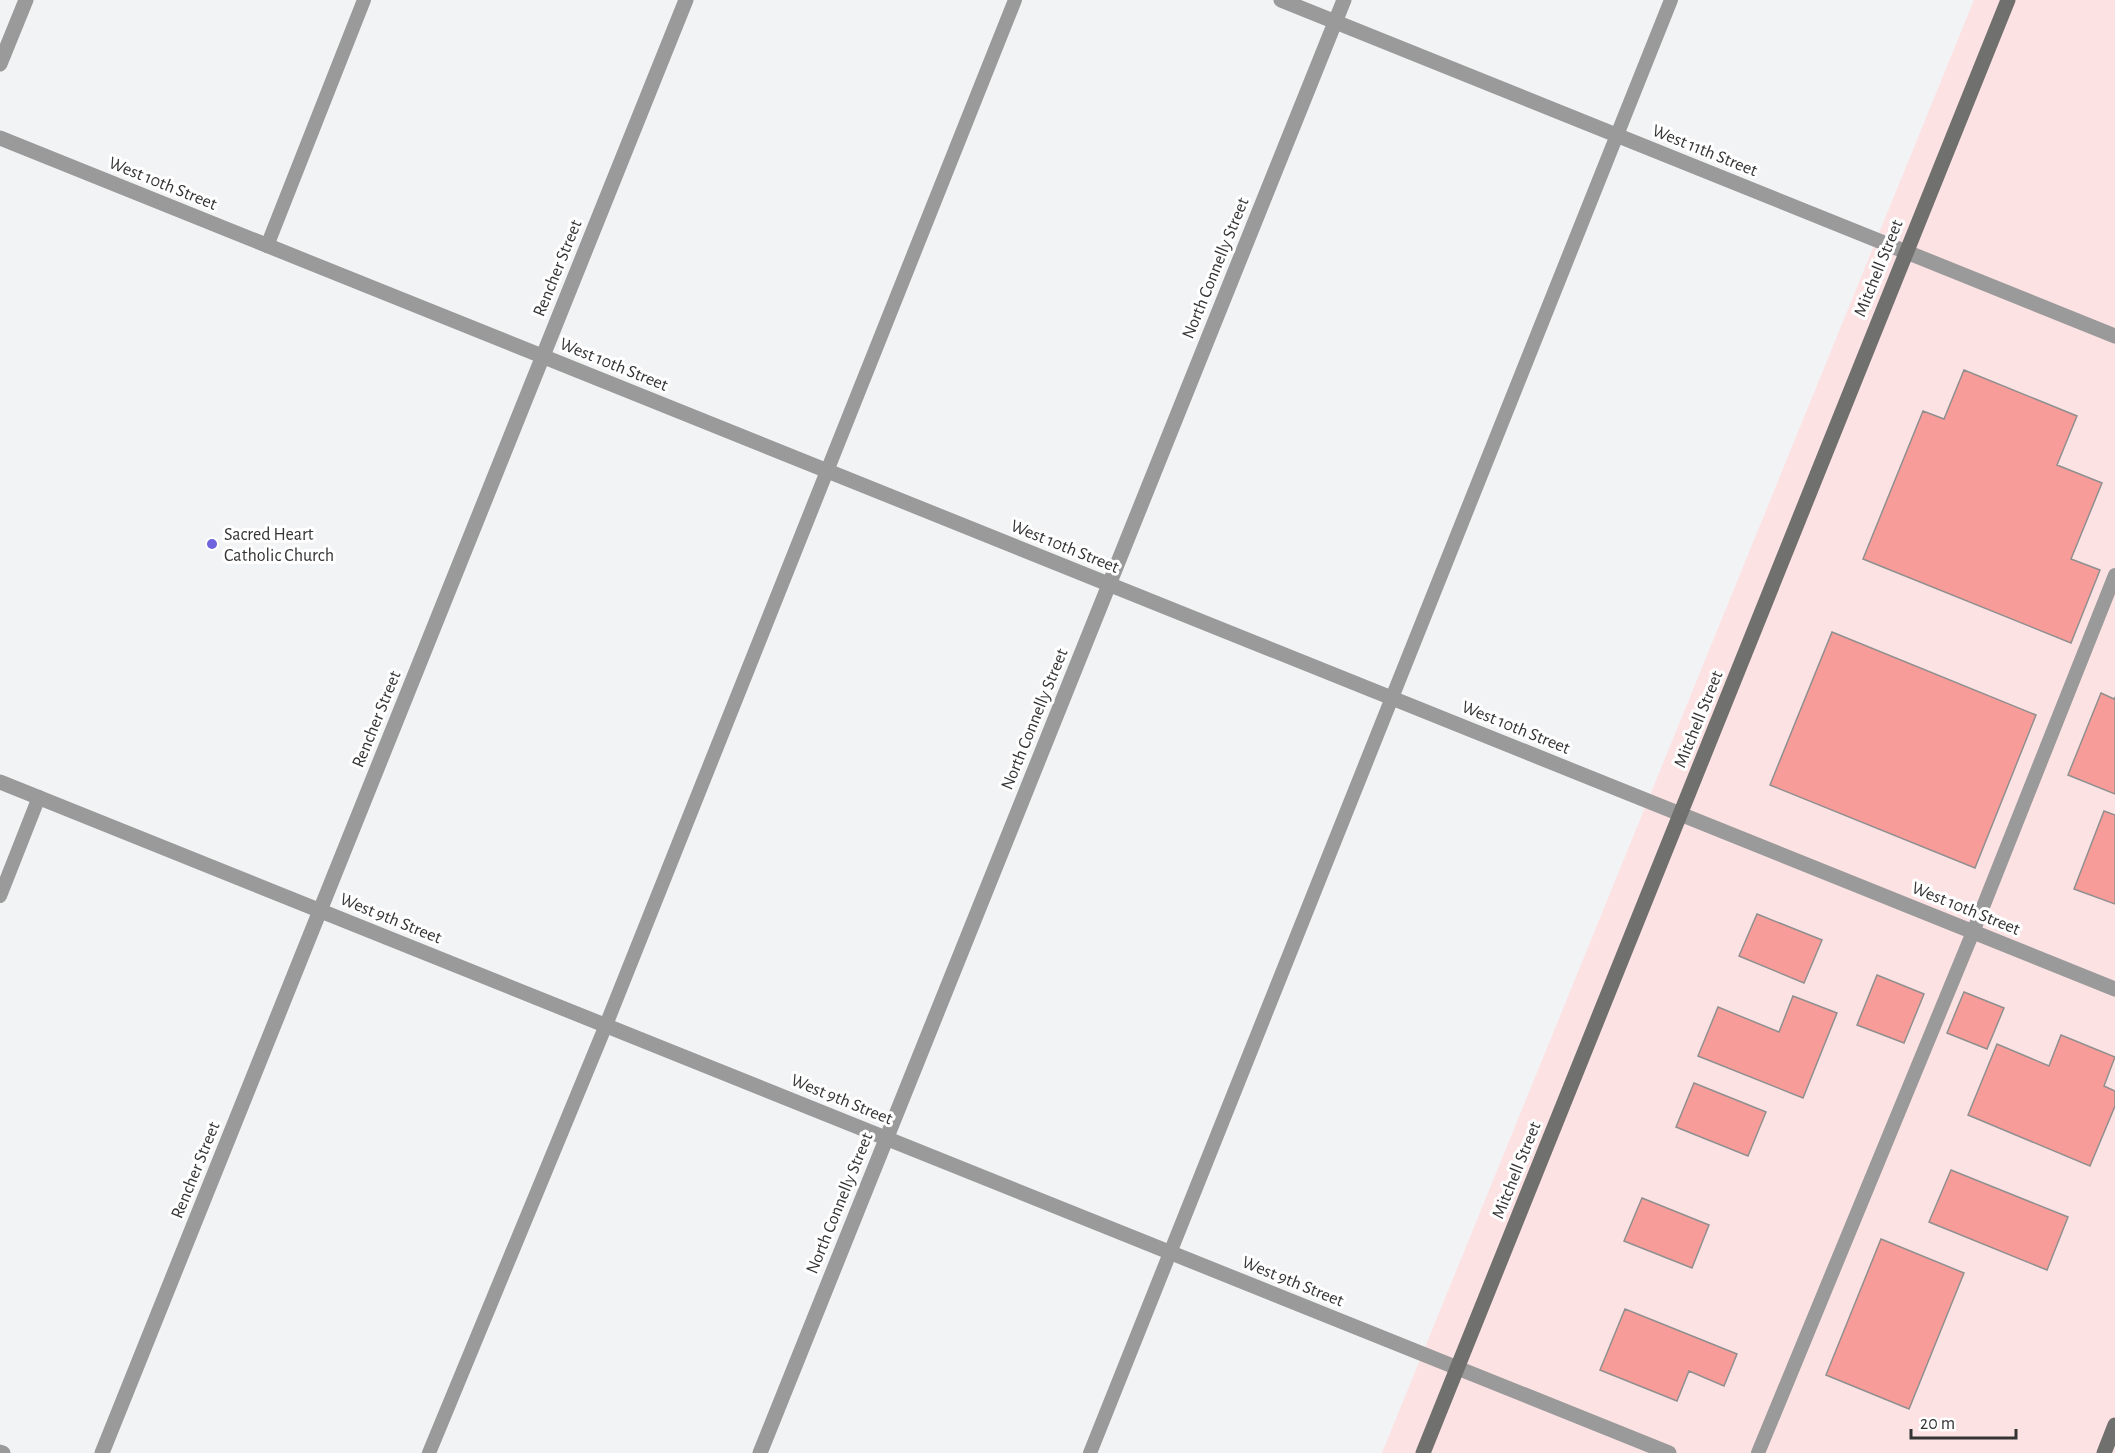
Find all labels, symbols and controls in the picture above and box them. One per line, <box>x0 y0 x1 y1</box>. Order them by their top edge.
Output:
street label: West 11th Street <box>1649 122 1760 180</box>
street label: West 10th Street <box>106 154 220 214</box>
street label: North Connelly Street <box>1179 195 1253 342</box>
street label: Rencher Street <box>530 217 586 319</box>
street label: Mitchell Street <box>1851 217 1907 319</box>
street label: West 10th Street <box>557 335 671 395</box>
street label: West 10th Street <box>1008 517 1122 577</box>
place label: Sacred Heart Catholic Church <box>224 526 334 565</box>
marker: Sacred Heart Catholic Church <box>205 537 219 551</box>
street label: North Connelly Street <box>998 646 1072 793</box>
street label: Rencher Street <box>349 668 405 770</box>
street label: Mitchell Street <box>1671 668 1727 770</box>
street label: West 10th Street <box>1459 698 1573 758</box>
street label: West 10th Street <box>1909 879 2023 939</box>
street label: West 9th Street <box>337 890 444 948</box>
street label: West 9th Street <box>788 1071 895 1129</box>
street label: Rencher Street <box>168 1119 224 1221</box>
street label: Mitchell Street <box>1489 1119 1545 1221</box>
street label: North Connelly Street <box>803 1130 877 1277</box>
street label: West 9th Street <box>1239 1253 1346 1311</box>
scale bar <box>1911 1402 2016 1440</box>
text: 20 m <box>1920 1415 1955 1433</box>

